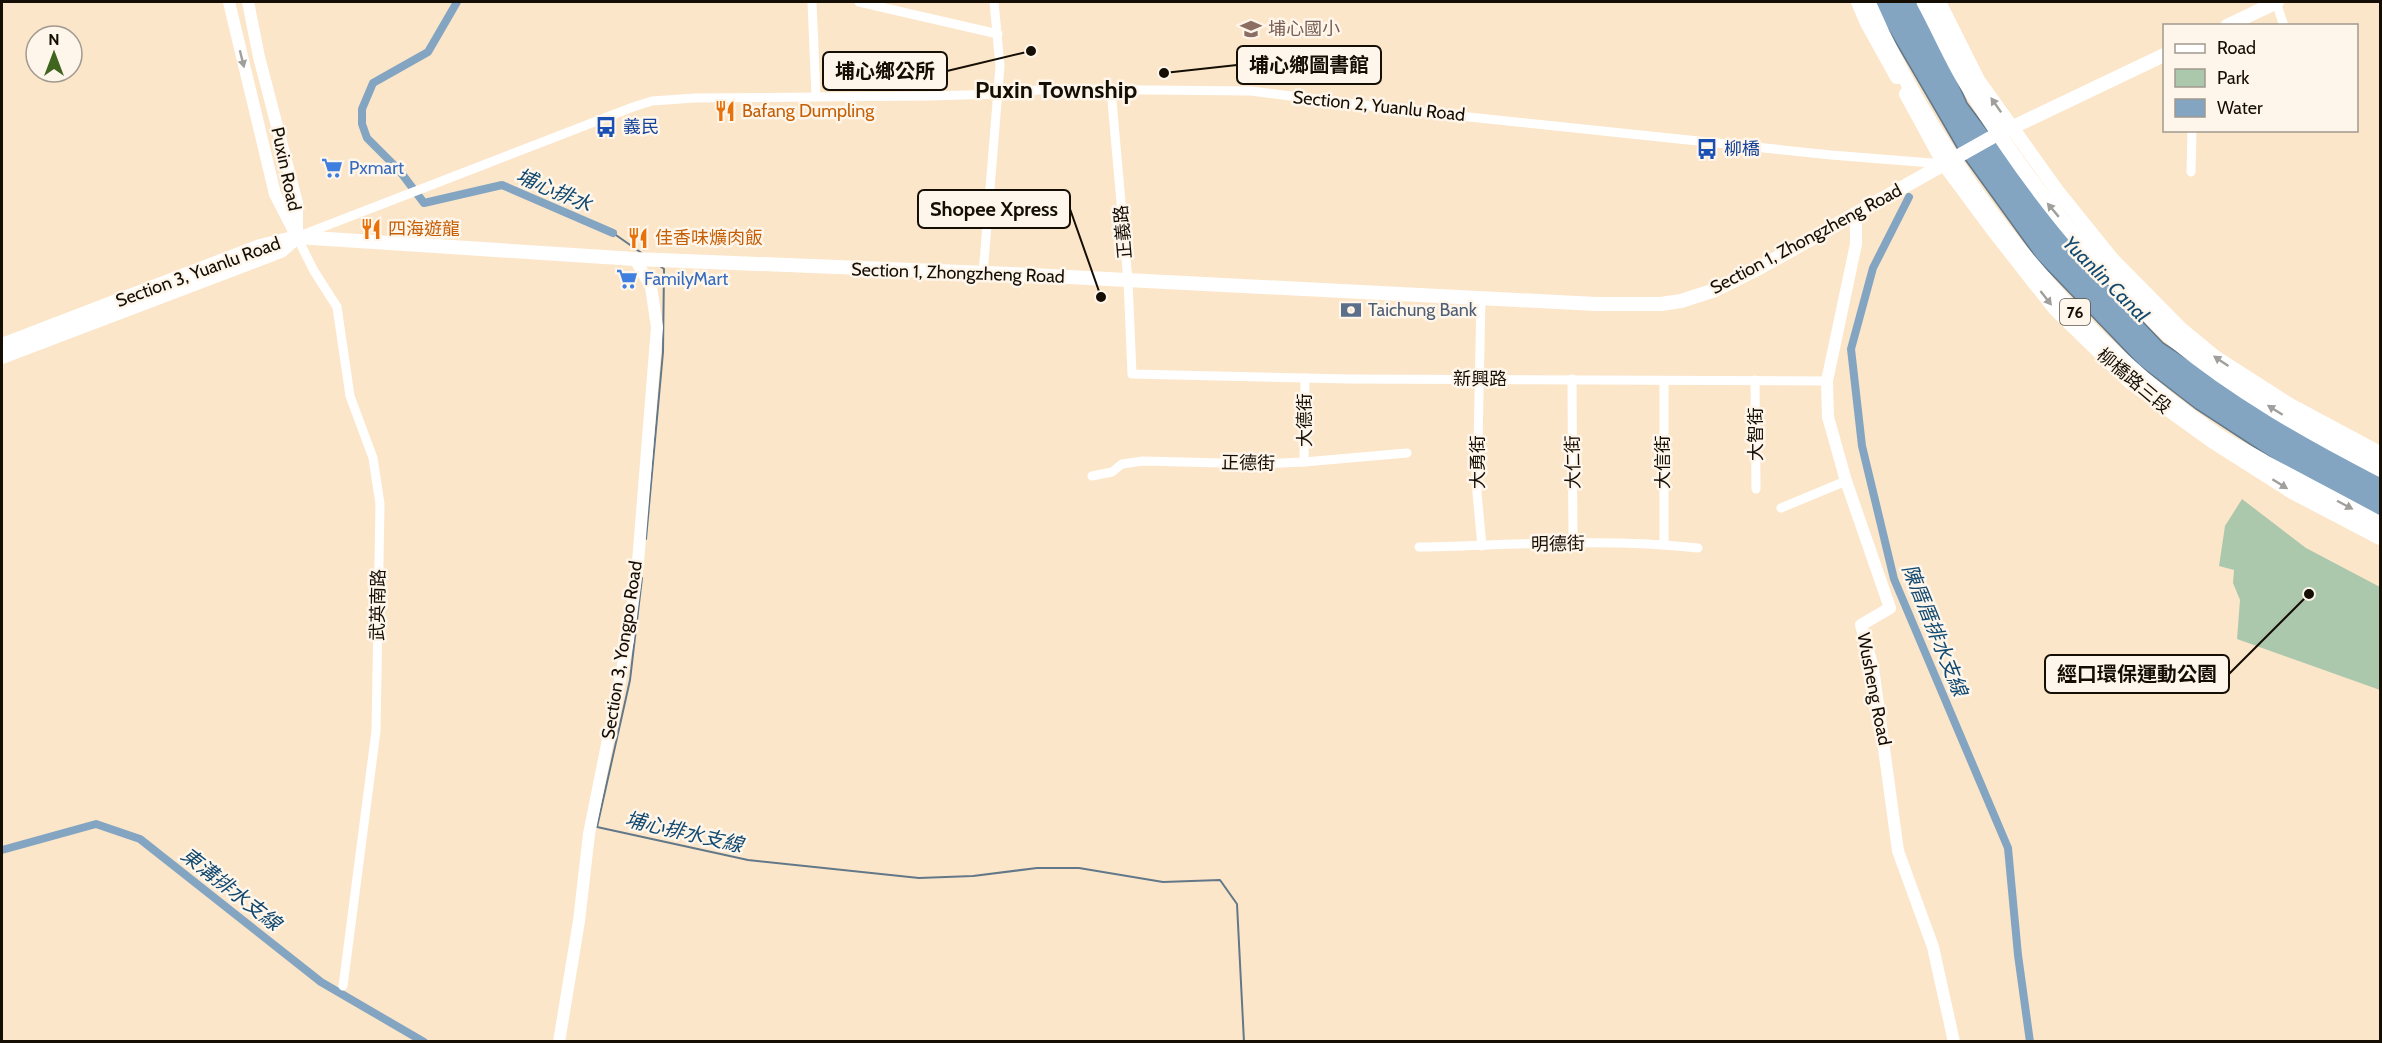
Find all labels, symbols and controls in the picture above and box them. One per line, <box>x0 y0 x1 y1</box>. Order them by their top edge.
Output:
school or university icon: 埔心國小 <box>1239 17 1263 41</box>
place label: 埔心國小 <box>1268 18 1340 40</box>
north arrow <box>24 24 84 84</box>
legend <box>2163 24 2358 132</box>
text: N <box>48 30 60 49</box>
text: Road <box>2217 37 2256 59</box>
callout: 埔心鄉圖書館 <box>1237 46 1381 84</box>
one-way arrow <box>237 49 247 68</box>
callout: 埔心鄉公所 <box>823 52 947 90</box>
text: 埔心鄉圖書館 <box>1249 53 1369 77</box>
text: 埔心鄉公所 <box>835 59 935 83</box>
text: Park <box>2217 67 2250 89</box>
district label: Puxin Township <box>975 75 1137 104</box>
street label: Section 2, Yuanlu Road <box>1292 86 1466 126</box>
text: Water <box>2217 97 2263 119</box>
one-way arrow <box>1990 98 2002 114</box>
restaurant icon: Bafang Dumpling <box>713 99 737 123</box>
place label: Bafang Dumpling <box>742 100 875 122</box>
bus stop icon: 義民 <box>594 115 618 139</box>
place label: 義民 <box>623 116 659 138</box>
street label: Puxin Road <box>266 125 306 213</box>
bus stop icon: 柳橋 <box>1695 137 1719 161</box>
place label: 柳橋 <box>1724 138 1760 160</box>
supermarket icon: Pxmart <box>320 156 344 180</box>
place label: Pxmart <box>349 157 404 179</box>
water label: 埔心排水 <box>512 163 596 217</box>
street label: Section 1, Zhongzheng Road <box>1706 179 1906 299</box>
callout: Shopee Xpress <box>918 190 1070 228</box>
text: Shopee Xpress <box>930 197 1058 221</box>
one-way arrow <box>2047 202 2060 218</box>
street label: 正義路 <box>1110 204 1136 260</box>
restaurant icon: 四海遊龍 <box>359 217 383 241</box>
place label: 四海遊龍 <box>388 218 460 240</box>
restaurant icon: 佳香味爌肉飯 <box>626 226 650 250</box>
place label: 佳香味爌肉飯 <box>655 227 763 249</box>
water label: Yuanlin Canal <box>2058 231 2154 327</box>
street label: Section 3, Yuanlu Road <box>113 232 283 312</box>
street label: Section 1, Zhongzheng Road <box>851 258 1065 288</box>
supermarket icon: FamilyMart <box>615 267 639 291</box>
place label: FamilyMart <box>644 268 728 290</box>
one-way arrow <box>2040 290 2053 306</box>
bank icon: Taichung Bank <box>1339 298 1363 322</box>
place label: Taichung Bank <box>1368 299 1478 321</box>
road number: 76 <box>2060 299 2090 325</box>
street label: 柳橋路三段 <box>2092 344 2176 418</box>
one-way arrow <box>2213 356 2229 367</box>
street label: 新興路 <box>1453 368 1507 390</box>
street label: 大德街 <box>1294 393 1316 447</box>
one-way arrow <box>2266 405 2283 416</box>
street label: 大智街 <box>1745 407 1767 461</box>
street label: 大勇街 <box>1467 435 1489 489</box>
street label: 大仁街 <box>1562 435 1584 489</box>
street label: 大信街 <box>1652 435 1674 489</box>
street label: 正德街 <box>1221 452 1275 474</box>
one-way arrow <box>2272 478 2288 489</box>
one-way arrow <box>2337 500 2354 510</box>
street label: 明德街 <box>1531 533 1585 555</box>
street label: Section 3, Yongpo Road <box>597 559 647 741</box>
water label: 陳厝厝排水支線 <box>1898 561 1973 701</box>
street label: 武英南路 <box>366 569 390 641</box>
street label: Wusheng Road <box>1852 631 1896 747</box>
callout: 經口環保運動公園 <box>2045 655 2229 693</box>
text: 經口環保運動公園 <box>2057 662 2217 686</box>
water label: 埔心排水支線 <box>623 807 747 858</box>
water label: 東溝排水支線 <box>176 843 287 937</box>

